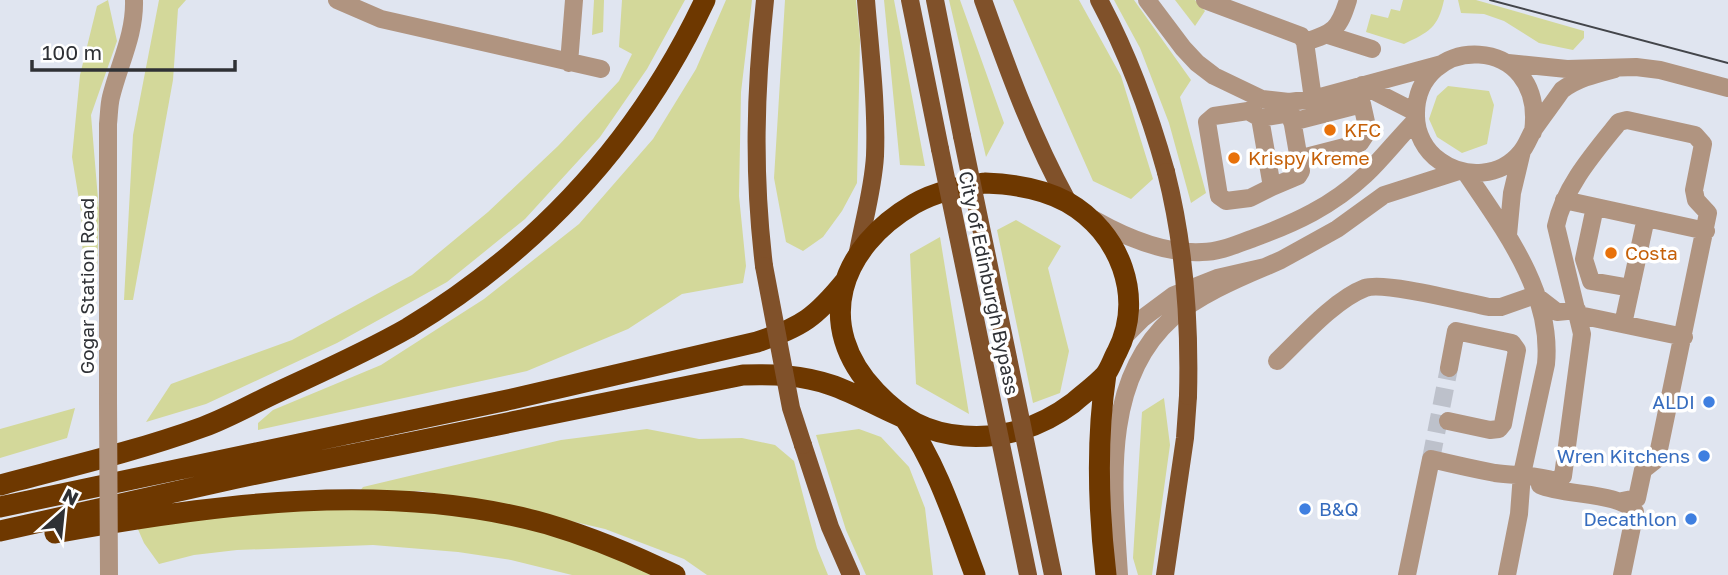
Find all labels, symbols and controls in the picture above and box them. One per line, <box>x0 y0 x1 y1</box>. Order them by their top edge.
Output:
scale bar <box>32 28 234 72</box>
text: 100 m <box>42 39 102 65</box>
place label: KFC <box>1344 118 1381 141</box>
marker: KFC <box>1322 122 1338 138</box>
place label: Krispy Kreme <box>1248 146 1370 169</box>
marker: Krispy Kreme <box>1226 150 1242 166</box>
street label: City of Edinburgh Bypass <box>954 169 1024 397</box>
street label: Gogar Station Road <box>75 198 98 374</box>
place label: Costa <box>1625 241 1678 264</box>
marker: Costa <box>1603 245 1619 261</box>
place label: ALDI <box>1652 390 1695 413</box>
marker: ALDI <box>1701 394 1717 410</box>
place label: Wren Kitchens <box>1557 444 1690 467</box>
marker: Wren Kitchens <box>1696 448 1712 464</box>
north arrow <box>28 477 98 547</box>
text: N <box>59 483 83 510</box>
place label: B&Q <box>1319 497 1359 520</box>
marker: B&Q <box>1297 501 1313 517</box>
place label: Decathlon <box>1584 507 1677 530</box>
marker: Decathlon <box>1683 511 1699 527</box>

